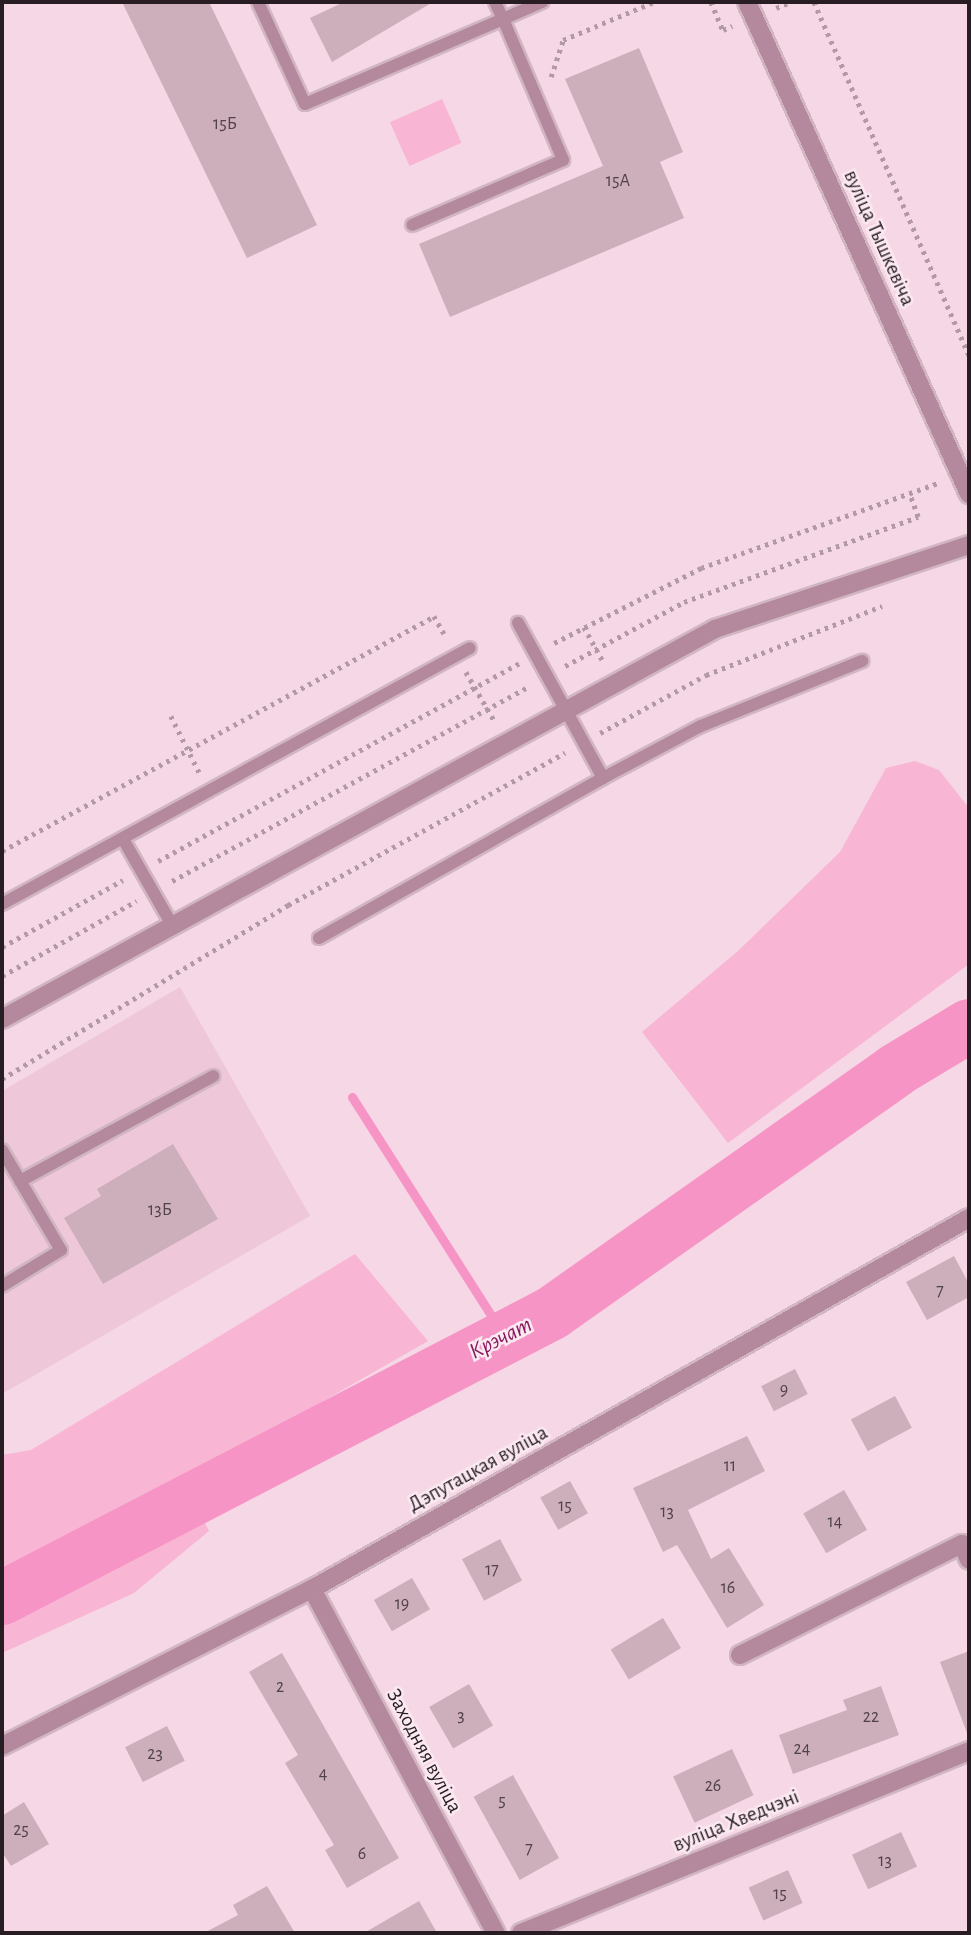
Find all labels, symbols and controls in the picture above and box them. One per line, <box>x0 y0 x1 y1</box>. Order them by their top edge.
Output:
house number: 15Б <box>213 113 237 135</box>
street label: вуліца Тышкевіча <box>838 166 920 310</box>
house number: 15А <box>606 170 630 192</box>
house number: 13Б <box>148 1199 172 1221</box>
house number: 7 <box>936 1280 944 1302</box>
water label: Крэчат <box>465 1312 537 1366</box>
house number: 9 <box>780 1379 788 1401</box>
street label: Дэпутацкая вуліца <box>404 1420 552 1518</box>
house number: 11 <box>724 1455 736 1477</box>
house number: 15 <box>558 1495 572 1517</box>
house number: 13 <box>660 1501 674 1523</box>
house number: 14 <box>828 1511 842 1533</box>
house number: 17 <box>485 1559 499 1581</box>
house number: 16 <box>721 1577 735 1599</box>
house number: 19 <box>395 1593 409 1615</box>
house number: 2 <box>276 1676 284 1698</box>
street label: Заходняя вуліца <box>381 1685 467 1817</box>
house number: 3 <box>457 1705 465 1727</box>
house number: 22 <box>863 1706 879 1728</box>
house number: 24 <box>794 1738 810 1760</box>
house number: 23 <box>147 1743 163 1765</box>
house number: 4 <box>319 1763 327 1785</box>
house number: 26 <box>705 1775 721 1797</box>
street label: вуліца Хведчэні <box>669 1784 803 1858</box>
house number: 5 <box>498 1790 506 1812</box>
house number: 25 <box>13 1819 29 1841</box>
house number: 7 <box>525 1838 533 1860</box>
house number: 6 <box>358 1843 366 1865</box>
house number: 13 <box>878 1850 892 1872</box>
house number: 15 <box>773 1883 787 1905</box>

